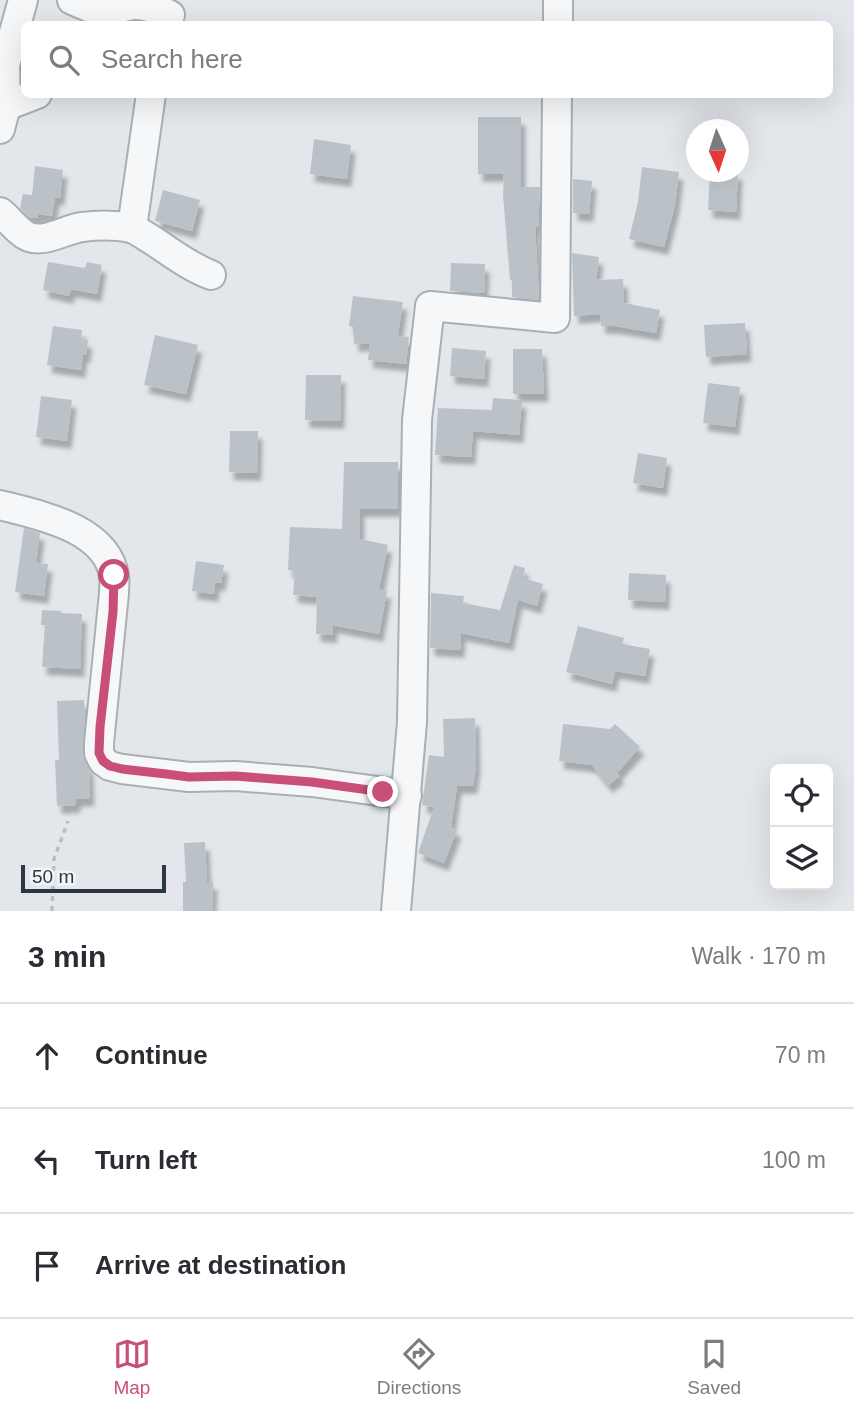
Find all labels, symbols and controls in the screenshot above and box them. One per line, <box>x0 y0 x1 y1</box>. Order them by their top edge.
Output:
search box <box>21 21 833 98</box>
icon: search <box>45 41 83 79</box>
text: Search here <box>101 44 243 74</box>
north arrow <box>686 119 749 182</box>
route start <box>98 559 129 590</box>
map controls <box>770 764 833 890</box>
button: locate <box>770 764 833 827</box>
route end <box>367 776 398 807</box>
button: layers <box>770 827 833 890</box>
scale bar <box>21 862 166 894</box>
text: 50 m <box>32 866 74 887</box>
text: 3 min <box>28 940 106 973</box>
text: Walk · 170 m <box>691 943 826 969</box>
icon: ahead <box>28 1037 66 1075</box>
text: Continue <box>95 1040 208 1070</box>
text: 70 m <box>775 1042 826 1068</box>
icon: left <box>28 1142 66 1180</box>
text: Turn left <box>95 1145 197 1175</box>
text: 100 m <box>762 1147 826 1173</box>
icon: arrive <box>28 1247 66 1285</box>
text: Arrive at destination <box>95 1250 346 1280</box>
tab: Map <box>113 1335 151 1399</box>
tab: Directions <box>377 1335 461 1399</box>
tab: Saved <box>687 1335 741 1399</box>

